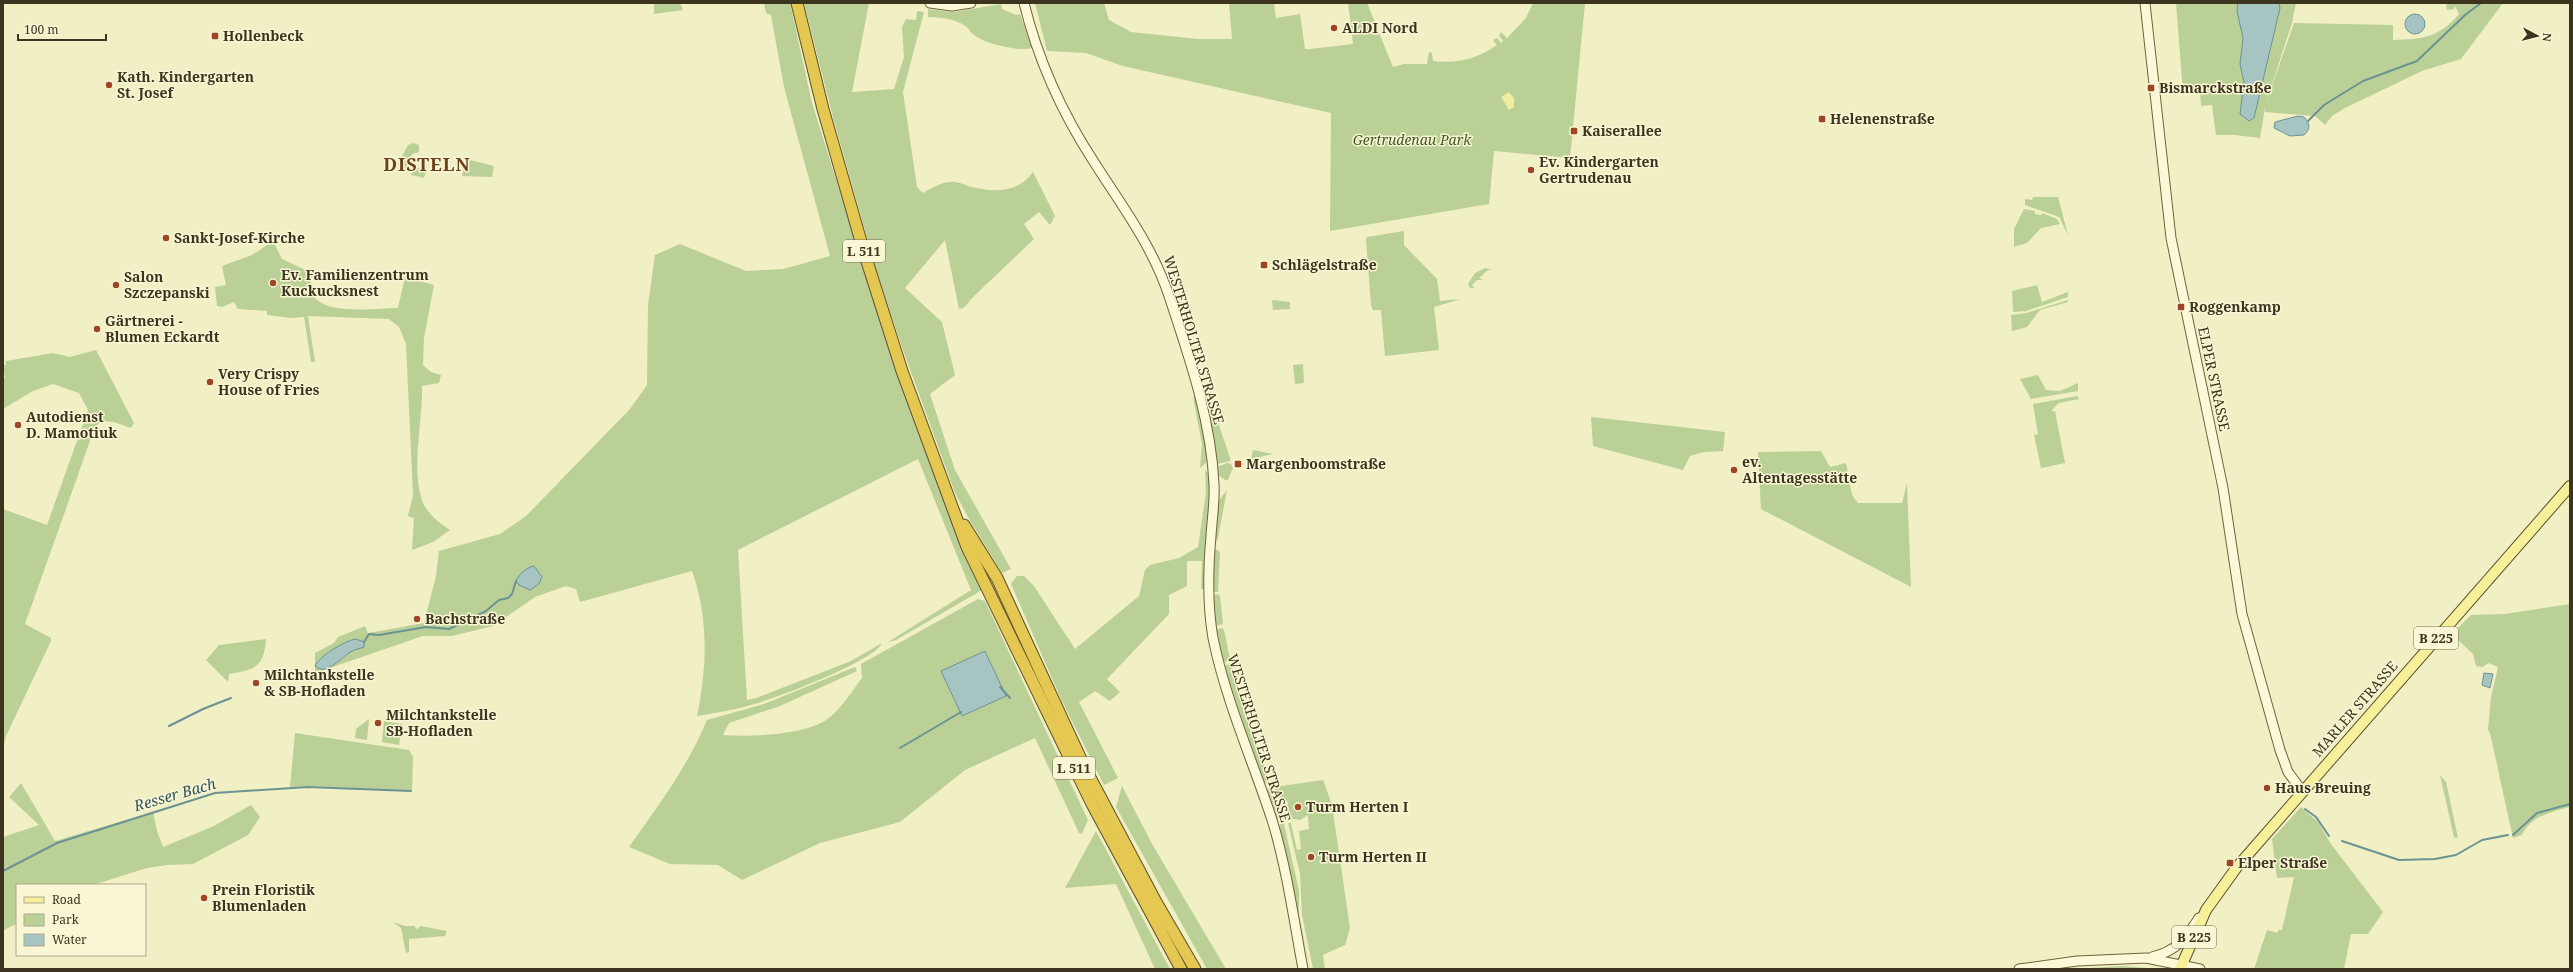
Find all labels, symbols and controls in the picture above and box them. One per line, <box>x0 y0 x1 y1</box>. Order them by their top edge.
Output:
scale bar <box>18 16 106 42</box>
north arrow <box>2517 16 2557 56</box>
place label: ALDI Nord <box>1342 18 1418 37</box>
text: 100 m <box>24 21 59 38</box>
marker: ALDI Nord <box>1329 23 1339 33</box>
place label: Hollenbeck <box>223 26 304 45</box>
marker: Hollenbeck <box>210 31 220 41</box>
text: N <box>2539 32 2555 43</box>
place label: Kath. Kindergarten St. Josef <box>117 67 254 102</box>
place label: Bismarckstraße <box>2159 78 2272 97</box>
marker: Kath. Kindergarten St. Josef <box>104 80 114 90</box>
marker: Bismarckstraße <box>2146 83 2156 93</box>
place label: Helenenstraße <box>1830 109 1935 128</box>
marker: Helenenstraße <box>1817 114 1827 124</box>
place label: Kaiserallee <box>1582 121 1662 140</box>
marker: Kaiserallee <box>1569 126 1579 136</box>
park label: Gertrudenau Park <box>1353 130 1472 149</box>
district label: DISTELN <box>383 152 471 176</box>
place label: Ev. Kindergarten Gertrudenau <box>1539 152 1659 187</box>
marker: Ev. Kindergarten Gertrudenau <box>1526 165 1536 175</box>
place label: Sankt-Josef-Kirche <box>174 228 305 247</box>
marker: Sankt-Josef-Kirche <box>161 233 171 243</box>
road number: L 511 <box>843 240 885 262</box>
street label: WESTERHOLTER STRASSE <box>1160 253 1229 427</box>
place label: Schlägelstraße <box>1272 255 1377 274</box>
marker: Schlägelstraße <box>1259 260 1269 270</box>
place label: Ev. Familienzentrum Kuckucksnest <box>281 265 429 300</box>
place label: Salon Szczepanski <box>124 267 210 302</box>
marker: Ev. Familienzentrum Kuckucksnest <box>268 278 278 288</box>
marker: Salon Szczepanski <box>111 280 121 290</box>
place label: Roggenkamp <box>2189 297 2281 316</box>
marker: Roggenkamp <box>2176 302 2186 312</box>
place label: Gärtnerei - Blumen Eckardt <box>105 311 220 346</box>
marker: Gärtnerei - Blumen Eckardt <box>92 324 102 334</box>
street label: ELPER STRASSE <box>2194 325 2235 433</box>
place label: Very Crispy House of Fries <box>218 364 320 399</box>
marker: Very Crispy House of Fries <box>205 377 215 387</box>
place label: Autodienst D. Mamotiuk <box>26 407 117 442</box>
marker: Autodienst D. Mamotiuk <box>13 420 23 430</box>
place label: ev. Altentagesstätte <box>1742 452 1857 487</box>
place label: Margenboomstraße <box>1246 454 1386 473</box>
marker: Margenboomstraße <box>1233 459 1243 469</box>
marker: ev. Altentagesstätte <box>1729 465 1739 475</box>
place label: Bachstraße <box>425 609 505 628</box>
marker: Bachstraße <box>412 614 422 624</box>
road number: B 225 <box>2414 627 2458 649</box>
street label: WESTERHOLTER STRASSE <box>1223 651 1296 824</box>
street label: MARLER STRASSE <box>2308 656 2402 761</box>
place label: Milchtankstelle & SB-Hofladen <box>264 665 375 700</box>
marker: Milchtankstelle & SB-Hofladen <box>251 678 261 688</box>
place label: Milchtankstelle SB-Hofladen <box>386 705 497 740</box>
marker: Milchtankstelle SB-Hofladen <box>373 718 383 728</box>
road number: L 511 <box>1053 757 1095 779</box>
water label: Resser Bach <box>130 773 218 816</box>
place label: Haus Breuing <box>2275 778 2371 797</box>
marker: Haus Breuing <box>2262 783 2272 793</box>
place label: Turm Herten I <box>1306 797 1409 816</box>
marker: Turm Herten I <box>1293 802 1303 812</box>
place label: Turm Herten II <box>1319 847 1427 866</box>
marker: Turm Herten II <box>1306 852 1316 862</box>
place label: Elper Straße <box>2238 853 2327 872</box>
marker: Elper Straße <box>2225 858 2235 868</box>
place label: Prein Floristik Blumenladen <box>212 880 315 915</box>
legend <box>16 884 146 956</box>
text: Road <box>52 891 82 908</box>
marker: Prein Floristik Blumenladen <box>199 893 209 903</box>
text: Park <box>52 911 80 928</box>
road number: B 225 <box>2172 926 2216 948</box>
text: Water <box>52 931 87 948</box>

